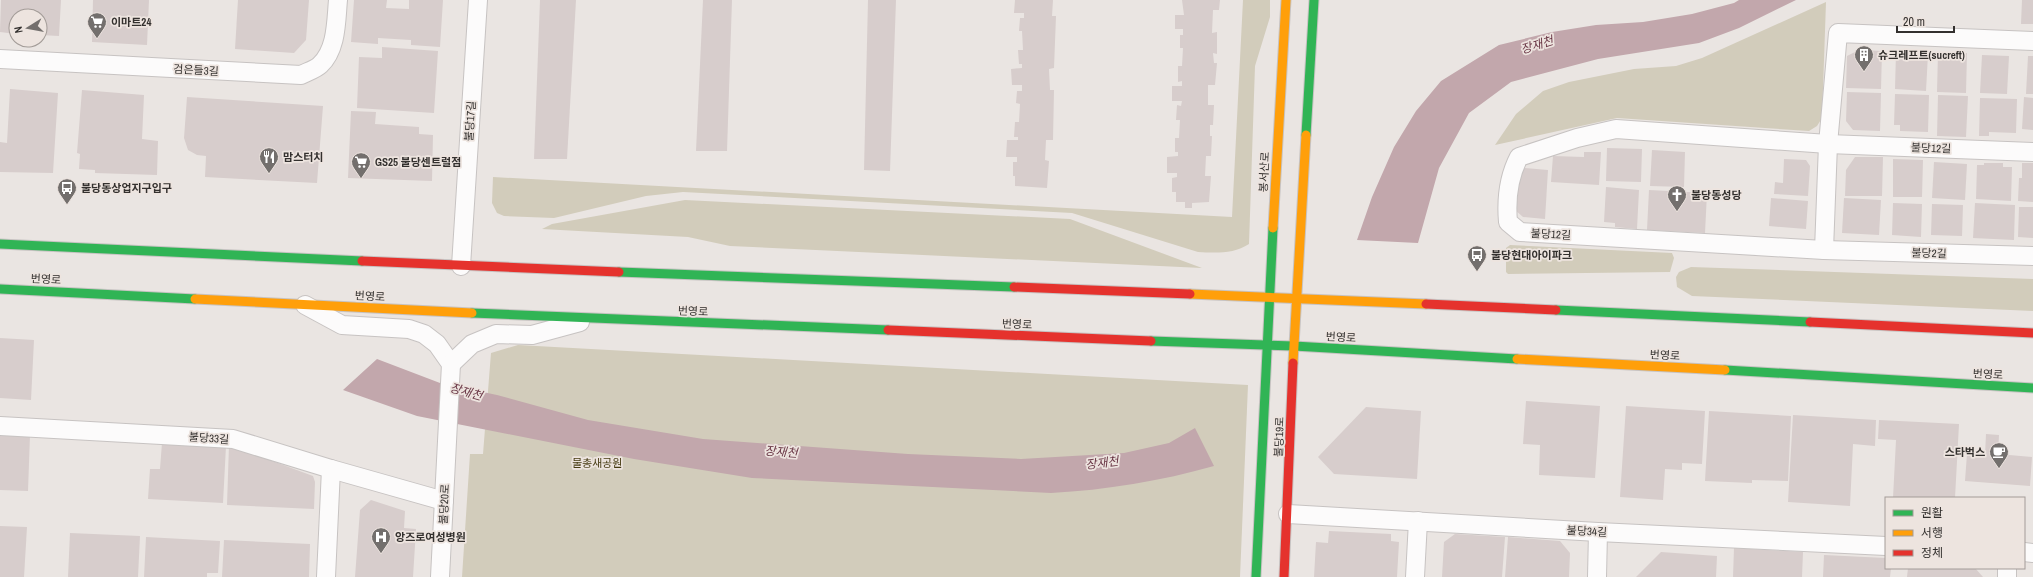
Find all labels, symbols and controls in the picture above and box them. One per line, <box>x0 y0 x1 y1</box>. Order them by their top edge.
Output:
north arrow <box>8 8 48 48</box>
scale bar <box>1897 8 1954 34</box>
supermarket icon: 이마트24 <box>86 11 108 39</box>
text: 20 m <box>1903 14 1925 30</box>
place label: 이마트24 <box>111 15 151 29</box>
text: N <box>11 25 26 34</box>
water label: 장재천 <box>1519 32 1557 57</box>
building icon: 슈크레프트(sucreft) <box>1853 44 1875 72</box>
place label: 슈크레프트(sucreft) <box>1878 48 1965 62</box>
street label: 검은들3길 <box>173 62 219 78</box>
street label: 불당17길 <box>462 100 478 142</box>
street label: 불당12길 <box>1911 140 1951 156</box>
restaurant icon: 맘스터치 <box>258 146 280 174</box>
place label: 맘스터치 <box>283 150 323 164</box>
supermarket icon: GS25 불당센트럴점 <box>350 151 372 179</box>
street label: 봉서산로 <box>1256 151 1272 193</box>
place label: GS25 불당센트럴점 <box>375 155 461 169</box>
bus stop icon: 불당동상업지구입구 <box>56 177 78 205</box>
place label: 불당동상업지구입구 <box>81 181 172 195</box>
church icon: 불당동성당 <box>1666 184 1688 212</box>
place label: 불당동성당 <box>1691 188 1742 202</box>
street label: 불당12길 <box>1530 226 1572 242</box>
bus stop icon: 불당현대아이파크 <box>1466 244 1488 272</box>
street label: 불당2길 <box>1911 245 1947 261</box>
place label: 불당현대아이파크 <box>1491 248 1572 262</box>
street label: 번영로 <box>30 271 62 287</box>
street label: 번영로 <box>354 288 386 304</box>
street label: 번영로 <box>678 303 708 319</box>
street label: 번영로 <box>1002 316 1032 332</box>
street label: 번영로 <box>1325 329 1357 345</box>
street label: 번영로 <box>1649 347 1681 363</box>
street label: 번영로 <box>1972 366 2004 382</box>
water label: 장재천 <box>448 380 486 405</box>
street label: 불당19로 <box>1271 417 1287 457</box>
street label: 불당33길 <box>188 430 230 446</box>
cafe icon: 스타벅스 <box>1988 441 2010 469</box>
water label: 장재천 <box>764 443 800 461</box>
place label: 스타벅스 <box>1945 445 1985 459</box>
water label: 장재천 <box>1085 453 1121 473</box>
park label: 물총새공원 <box>572 456 622 470</box>
street label: 불당20로 <box>436 483 452 525</box>
legend <box>1885 497 2025 569</box>
text: 원활 <box>1921 505 1943 521</box>
street label: 불당34길 <box>1566 523 1608 539</box>
text: 서행 <box>1921 525 1943 541</box>
hospital icon: 앙즈로여성병원 <box>370 526 392 554</box>
place label: 앙즈로여성병원 <box>395 530 466 544</box>
text: 정체 <box>1921 545 1943 561</box>

